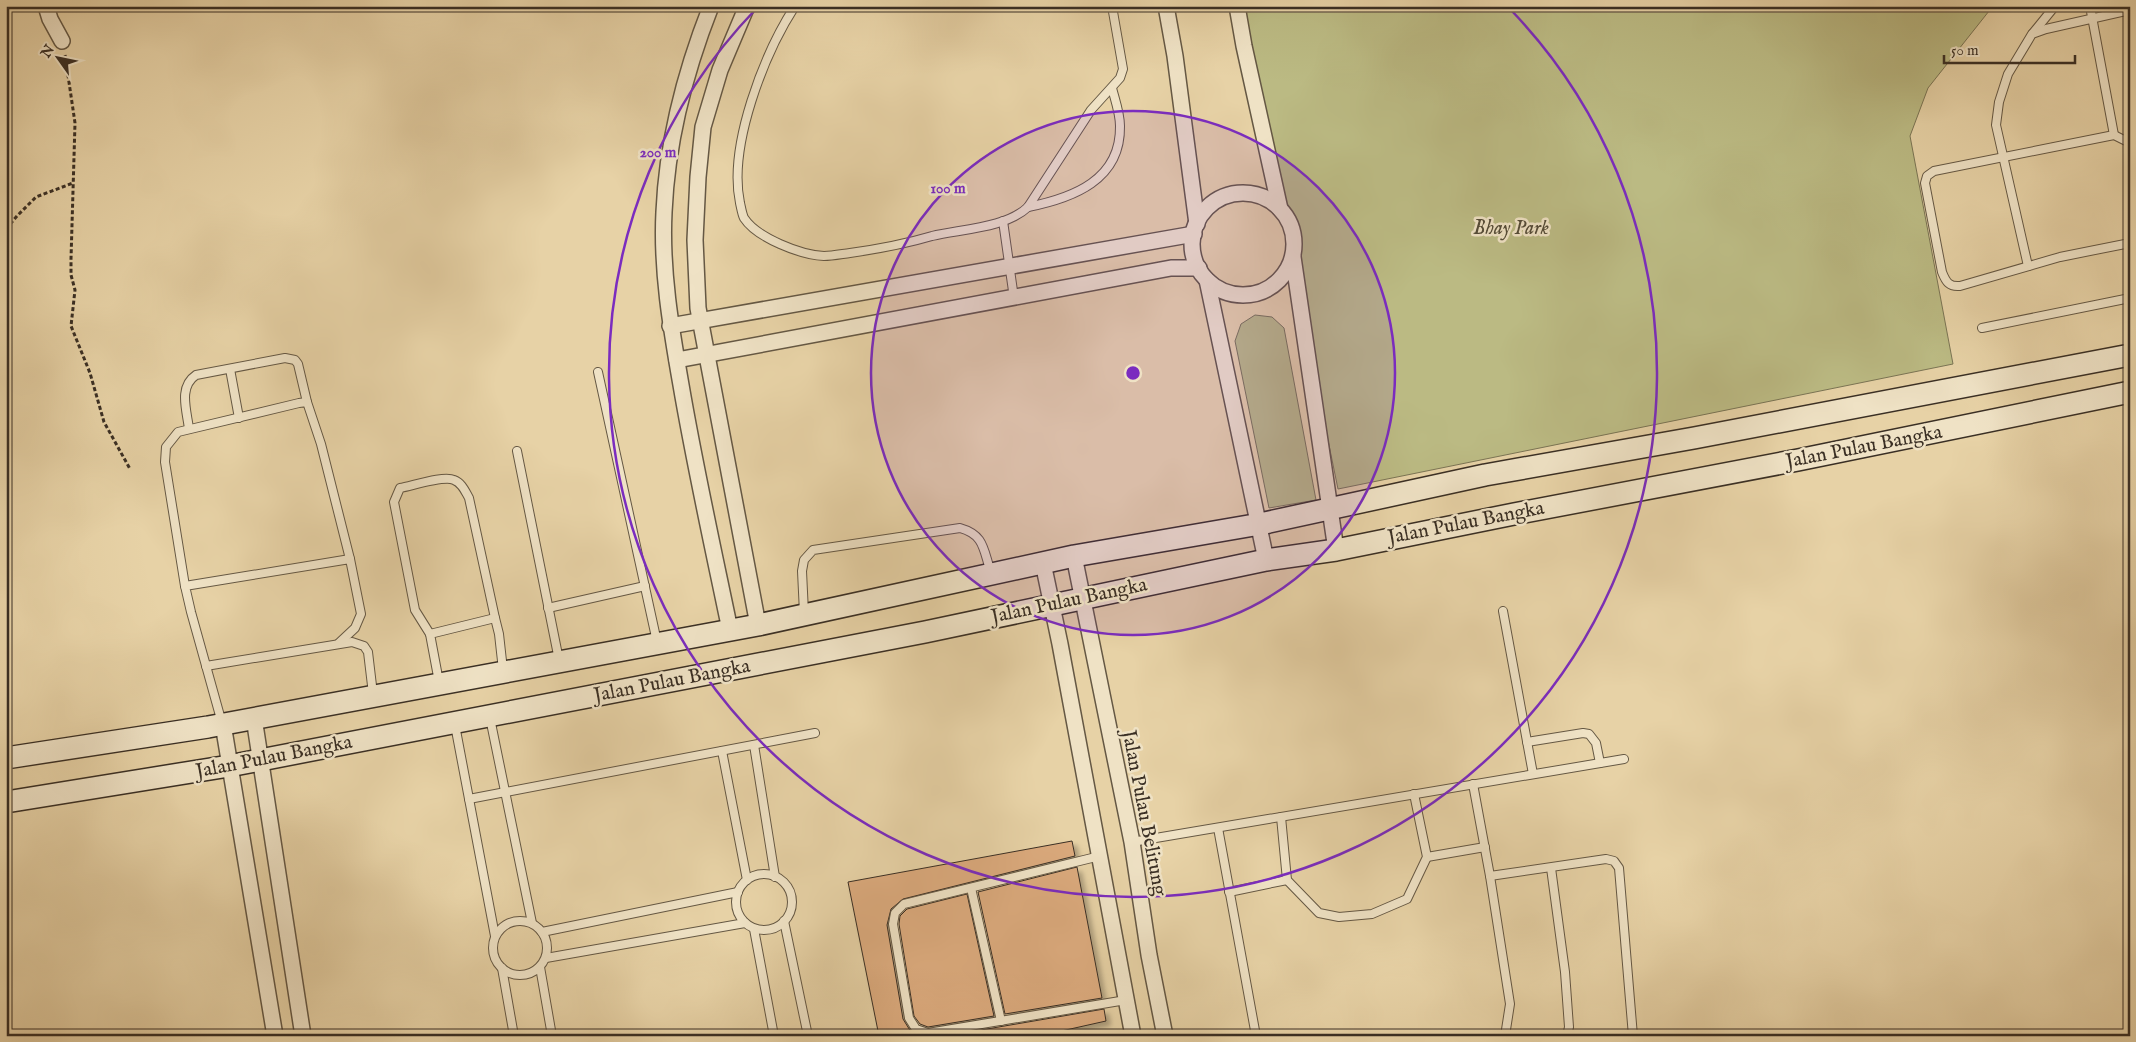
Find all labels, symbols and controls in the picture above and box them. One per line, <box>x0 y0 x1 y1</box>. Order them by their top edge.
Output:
north arrow <box>32 32 82 82</box>
scale bar <box>1944 32 2075 64</box>
text: N <box>37 41 59 62</box>
text: 50 m <box>1951 41 1979 60</box>
text: 200 m <box>640 143 677 162</box>
text: 100 m <box>930 179 966 198</box>
park label: Bhay Park <box>1473 216 1549 241</box>
centre of rings <box>1124 364 1142 382</box>
street label: Jalan Pulau Bangka <box>1782 419 1945 475</box>
street label: Jalan Pulau Bangka <box>1384 495 1547 551</box>
street label: Jalan Pulau Bangka <box>987 572 1150 630</box>
street label: Jalan Pulau Bangka <box>590 653 753 709</box>
street label: Jalan Pulau Belitung <box>1115 726 1173 899</box>
street label: Jalan Pulau Bangka <box>192 729 355 785</box>

